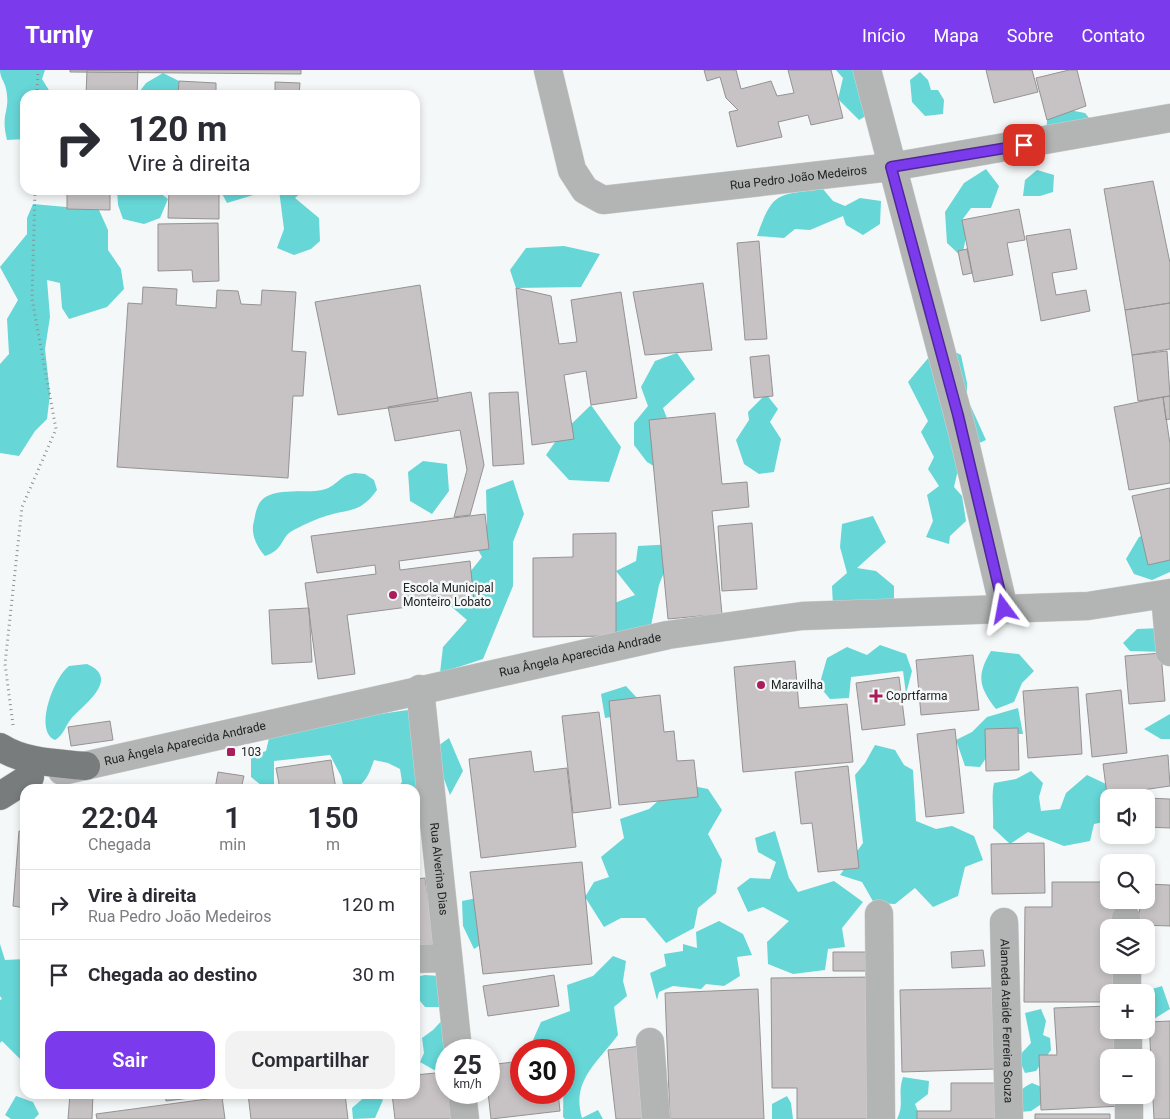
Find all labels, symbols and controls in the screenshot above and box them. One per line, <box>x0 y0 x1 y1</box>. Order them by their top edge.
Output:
text: Turnly <box>25 21 93 49</box>
text: Início <box>862 25 905 46</box>
text: Mapa <box>933 25 979 46</box>
text: Sobre <box>1007 25 1053 46</box>
text: Contato <box>1081 25 1145 46</box>
text: 120 m <box>128 109 227 150</box>
icon: right <box>45 110 110 175</box>
pin <box>1003 124 1045 166</box>
icon: arrive <box>1010 131 1038 159</box>
text: Vire à direita <box>128 151 250 176</box>
street label: Rua Pedro João Medeiros <box>729 163 868 192</box>
place label: Escola Municipal Monteiro Lobato <box>403 581 494 609</box>
position arrow <box>977 582 1029 634</box>
marker: Escola Municipal Monteiro Lobato <box>387 589 399 601</box>
street label: Rua Ângela Aparecida Andrade <box>498 630 662 680</box>
place label: Maravilha <box>771 678 823 692</box>
marker: Maravilha <box>755 679 767 691</box>
place label: Coprtfarma <box>886 689 948 703</box>
marker: Coprtfarma <box>870 690 882 702</box>
street label: Rua Ângela Aparecida Andrade <box>103 718 267 768</box>
place label: 103 <box>241 745 261 759</box>
marker: 103 <box>225 746 237 758</box>
map controls <box>1100 789 1155 1104</box>
button: sound <box>1100 789 1155 844</box>
text: 22:04 <box>81 800 158 835</box>
text: 1 <box>224 800 241 835</box>
text: 150 <box>307 800 359 835</box>
street label: Rua Alverina Dias <box>427 822 451 916</box>
text: Chegada <box>88 835 151 854</box>
text: min <box>219 835 246 854</box>
text: m <box>326 835 340 854</box>
button: search <box>1100 854 1155 909</box>
text: Vire à direita <box>88 884 197 907</box>
icon: right <box>45 891 73 919</box>
text: 120 m <box>342 893 395 916</box>
text: Rua Pedro João Medeiros <box>88 907 271 926</box>
button: layers <box>1100 919 1155 974</box>
street label: Alameda Ataíde Ferreira Souza <box>997 939 1016 1103</box>
icon: arrive <box>45 961 73 989</box>
text: Chegada ao destino <box>88 963 257 986</box>
text: 30 m <box>352 963 395 986</box>
button: + <box>1100 984 1155 1039</box>
button: Sair <box>45 1031 215 1089</box>
button: Compartilhar <box>225 1031 395 1089</box>
speed limit sign: 30 <box>510 1039 575 1104</box>
button: − <box>1100 1049 1155 1104</box>
text: 25 <box>453 1051 482 1080</box>
text: km/h <box>453 1077 482 1091</box>

